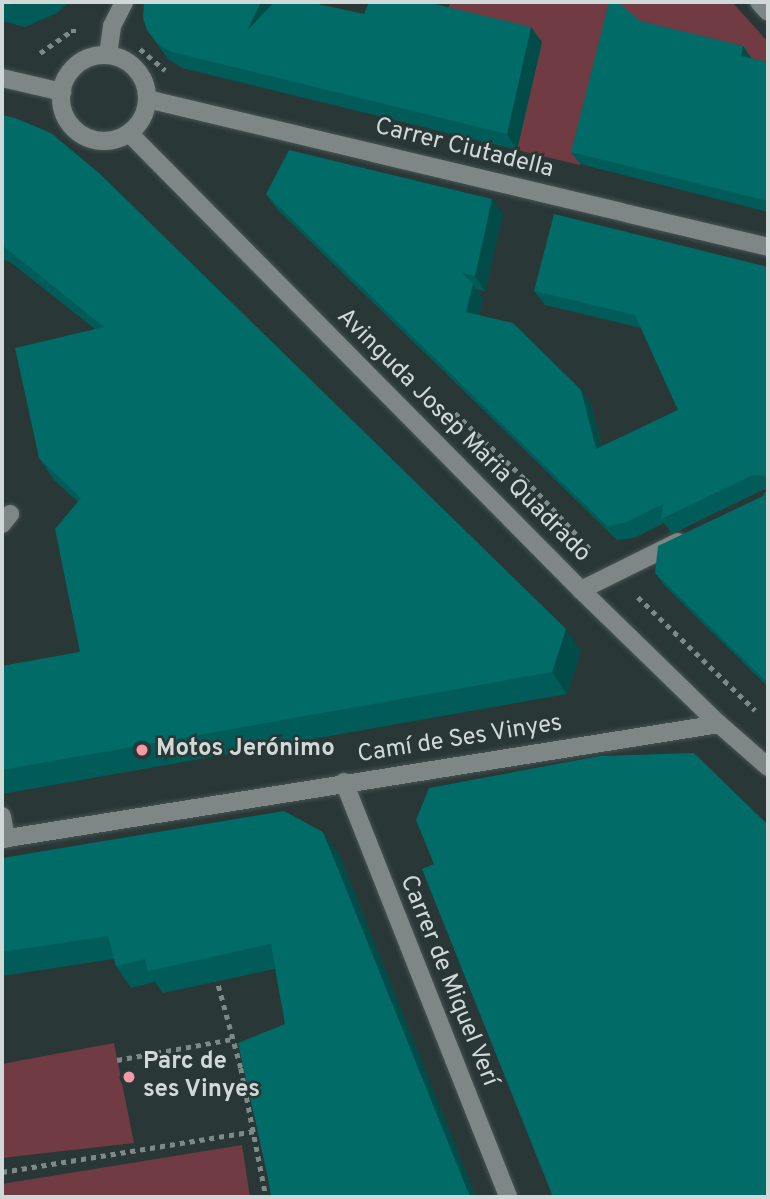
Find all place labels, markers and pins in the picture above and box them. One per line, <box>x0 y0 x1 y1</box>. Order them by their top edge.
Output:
place label: Motos Jerónimo <box>156 736 335 764</box>
marker: Motos Jerónimo <box>134 742 150 758</box>
place label: Parc de ses Vinyes <box>143 1049 261 1105</box>
marker: Parc de ses Vinyes <box>121 1069 137 1085</box>

